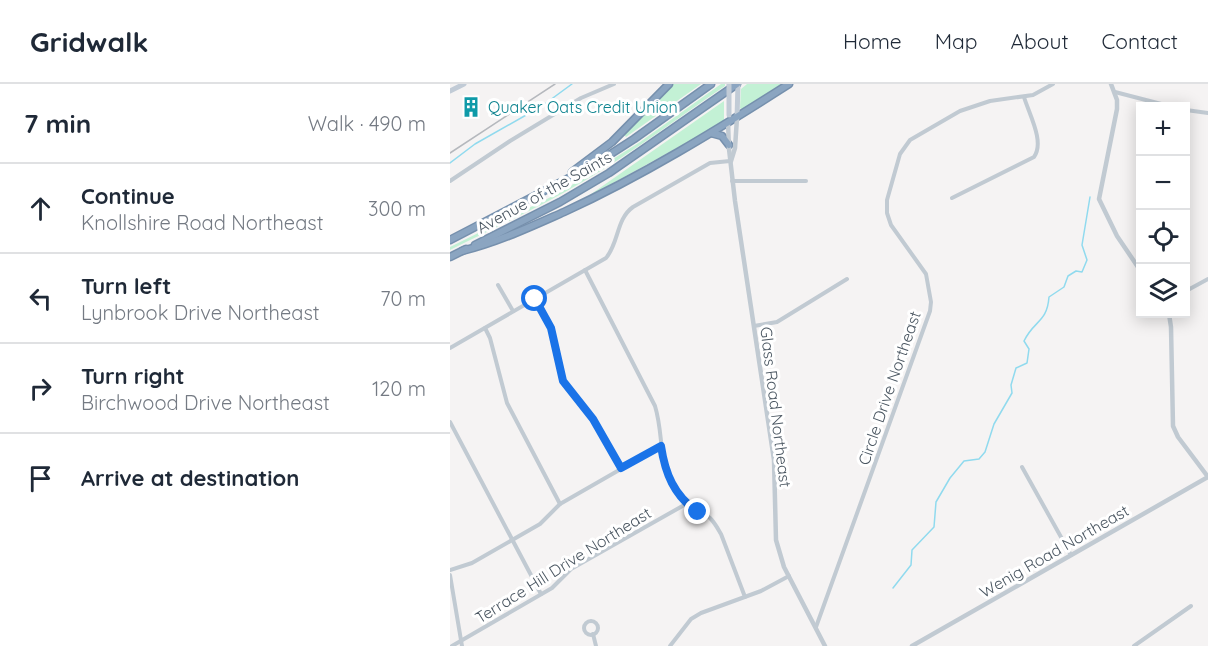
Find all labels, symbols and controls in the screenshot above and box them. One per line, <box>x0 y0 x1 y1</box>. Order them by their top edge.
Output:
text: Gridwalk <box>30 24 149 59</box>
text: Home <box>843 28 902 54</box>
text: Map <box>935 28 978 54</box>
text: About <box>1011 28 1069 54</box>
text: Contact <box>1102 28 1178 54</box>
building icon: Quaker Oats Credit Union <box>459 95 483 119</box>
place label: Quaker Oats Credit Union <box>488 97 678 117</box>
map controls <box>1136 102 1190 318</box>
button: + <box>1136 102 1190 156</box>
text: 7 min <box>24 107 91 140</box>
text: Walk · 490 m <box>308 111 426 136</box>
street label: Avenue of the Saints <box>473 147 615 237</box>
button: − <box>1136 156 1190 210</box>
text: Continue <box>81 182 175 210</box>
icon: ahead <box>24 192 57 225</box>
text: 300 m <box>368 196 426 221</box>
text: Knollshire Road Northeast <box>81 210 323 235</box>
button: locate <box>1136 210 1190 264</box>
button: layers <box>1136 264 1190 318</box>
text: Turn left <box>81 272 171 300</box>
icon: left <box>24 282 57 315</box>
route start <box>521 285 547 311</box>
text: 70 m <box>380 286 426 311</box>
text: Lynbrook Drive Northeast <box>81 300 320 325</box>
street label: Circle Drive Northeast <box>853 308 925 468</box>
street label: Glass Road Northeast <box>756 326 796 488</box>
text: Turn right <box>81 362 185 390</box>
icon: right <box>24 372 57 405</box>
text: 120 m <box>372 376 426 401</box>
text: Birchwood Drive Northeast <box>81 390 330 415</box>
icon: arrive <box>24 462 57 495</box>
text: Arrive at destination <box>81 464 299 492</box>
route end <box>684 498 710 524</box>
street label: Wenig Road Northeast <box>976 500 1132 602</box>
street label: Terrace Hill Drive Northeast <box>471 503 655 627</box>

